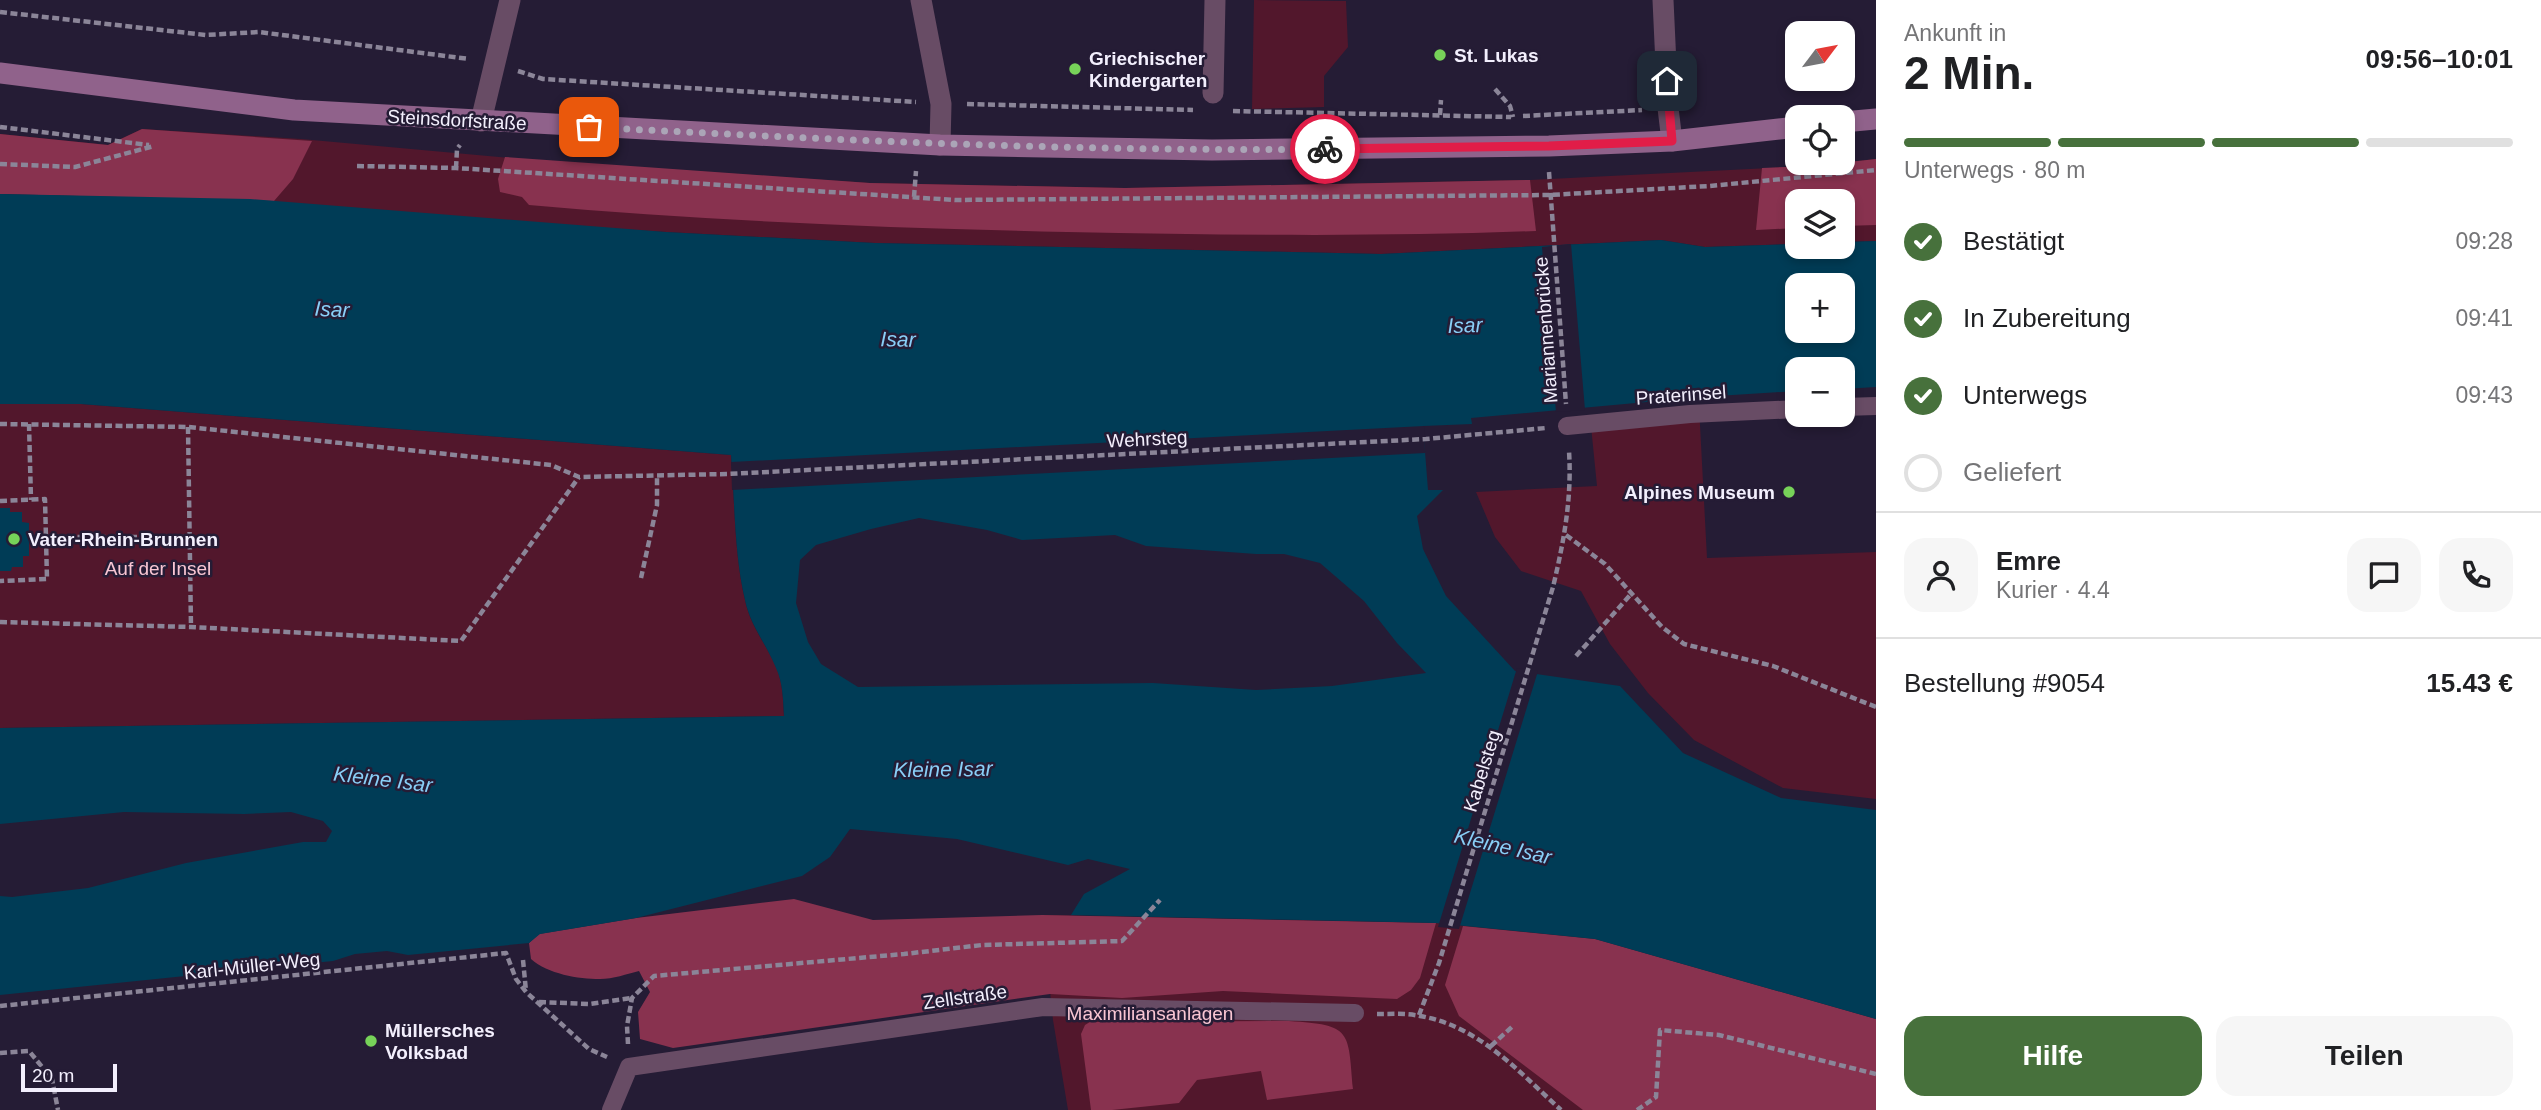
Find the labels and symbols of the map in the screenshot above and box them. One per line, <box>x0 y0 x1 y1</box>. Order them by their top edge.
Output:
north arrow <box>1785 21 1855 91</box>
place label: St. Lukas <box>1454 45 1538 66</box>
marker: St. Lukas <box>1432 47 1448 63</box>
place label: Griechischer Kindergarten <box>1089 48 1207 91</box>
pin <box>1637 51 1697 111</box>
marker: Griechischer Kindergarten <box>1067 61 1083 77</box>
pin <box>559 97 619 157</box>
street label: Steinsdorfstraße <box>387 106 527 134</box>
courier <box>1290 114 1360 184</box>
street label: Mariannenbrücke <box>1530 256 1562 404</box>
water label: Isar <box>314 297 351 321</box>
water label: Isar <box>1447 313 1484 337</box>
water label: Isar <box>880 327 917 351</box>
street label: Praterinsel <box>1635 381 1727 409</box>
street label: Wehrsteg <box>1106 426 1188 452</box>
place label: Alpines Museum <box>1624 482 1775 503</box>
marker: Alpines Museum <box>1781 484 1797 500</box>
place label: Vater-Rhein-Brunnen <box>28 529 218 550</box>
marker: Vater-Rhein-Brunnen <box>6 531 22 547</box>
park label: Auf der Insel <box>105 558 211 579</box>
street label: Kabelsteg <box>1460 728 1504 814</box>
water label: Kleine Isar <box>893 757 994 781</box>
water label: Kleine Isar <box>332 762 435 797</box>
water label: Kleine Isar <box>1452 824 1555 869</box>
street label: Karl-Müller-Weg <box>183 948 321 984</box>
street label: Zellstraße <box>922 981 1008 1013</box>
park label: Maximiliansanlagen <box>1067 1003 1233 1024</box>
place label: Müllersches Volksbad <box>385 1020 495 1063</box>
marker: Müllersches Volksbad <box>363 1033 379 1049</box>
scale bar <box>21 1061 117 1093</box>

